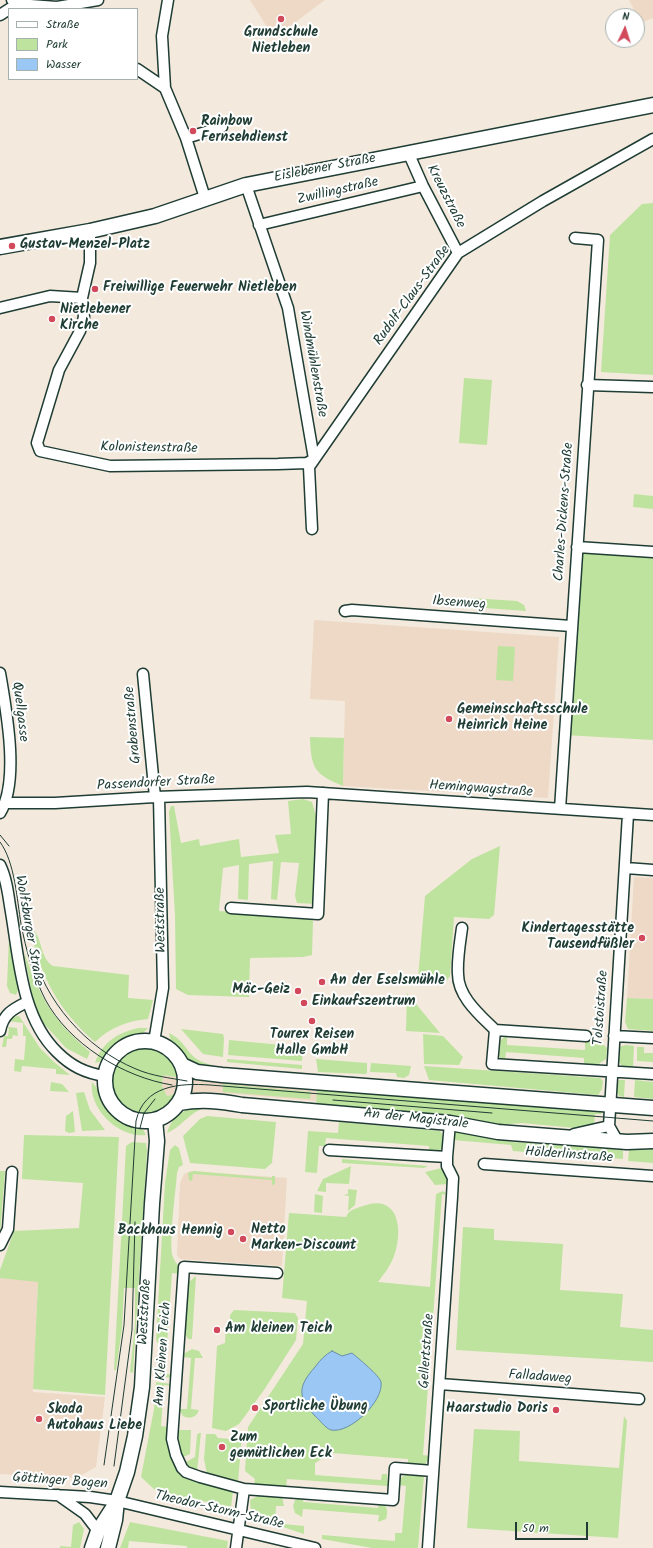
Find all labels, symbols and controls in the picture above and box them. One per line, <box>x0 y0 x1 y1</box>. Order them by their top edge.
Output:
legend <box>8 8 138 80</box>
north arrow <box>605 8 645 48</box>
text: N <box>622 8 630 26</box>
marker: Grundschule Nietleben <box>276 14 286 24</box>
text: Straße <box>46 15 79 34</box>
place label: Grundschule Nietleben <box>244 26 318 58</box>
text: Park <box>46 35 68 54</box>
text: Wasser <box>46 55 81 74</box>
place label: Rainbow Fernsehdienst <box>201 115 288 148</box>
marker: Rainbow Fernsehdienst <box>188 126 198 136</box>
street label: Eislebener Straße <box>273 151 377 187</box>
street label: Kreuzstraße <box>422 162 468 232</box>
street label: Zwillingstraße <box>296 175 380 209</box>
place label: Gustav-Menzel-Platz <box>20 238 150 254</box>
marker: Gustav-Menzel-Platz <box>7 241 17 251</box>
street label: Rudolf-Claus-Straße <box>371 243 455 349</box>
place label: Freiwillige Feuerwehr Nietleben <box>103 281 297 297</box>
marker: Freiwillige Feuerwehr Nietleben <box>90 284 100 294</box>
place label: Nietlebener Kirche <box>60 303 131 336</box>
street label: Windmühlenstraße <box>294 309 330 419</box>
marker: Nietlebener Kirche <box>47 314 57 324</box>
street label: Kolonistenstraße <box>100 440 198 458</box>
street label: Charles-Dickens-Straße <box>552 442 578 582</box>
street label: Ibsenweg <box>432 594 486 614</box>
street label: Quellgasse <box>7 681 31 743</box>
street label: Grabenstraße <box>122 685 146 765</box>
place label: Gemeinschaftsschule Heinrich Heine <box>457 703 588 736</box>
marker: Gemeinschaftsschule Heinrich Heine <box>444 714 454 724</box>
street label: Passendorfer Straße <box>97 773 215 795</box>
street label: Hemingwaystraße <box>429 778 533 802</box>
street label: Wolfsburger Straße <box>10 874 46 988</box>
street label: Weststraße <box>153 887 171 953</box>
place label: Kindertagesstätte Tausendfüßler <box>522 922 634 954</box>
marker: Kindertagesstätte Tausendfüßler <box>637 933 647 943</box>
street label: Tolstoistraße <box>591 970 613 1046</box>
place label: An der Eselsmühle <box>330 974 445 990</box>
marker: An der Eselsmühle <box>317 977 327 987</box>
place label: Mäc-Geiz <box>232 983 290 999</box>
marker: Mäc-Geiz <box>293 986 303 996</box>
place label: Einkaufszentrum <box>312 995 416 1011</box>
marker: Einkaufszentrum <box>299 998 309 1008</box>
marker: Tourex Reisen Halle GmbH <box>307 1016 317 1026</box>
place label: Tourex Reisen Halle GmbH <box>270 1028 354 1060</box>
street label: An der Magistrale <box>363 1106 469 1134</box>
street label: Hölderlinstraße <box>524 1145 614 1167</box>
place label: Netto Marken-Discount <box>251 1223 356 1256</box>
place label: Backhaus Hennig <box>118 1224 223 1240</box>
marker: Backhaus Hennig <box>226 1227 236 1237</box>
marker: Netto Marken-Discount <box>238 1234 248 1244</box>
street label: Weststraße <box>136 1279 156 1345</box>
street label: Am Kleinen Teich <box>152 1301 176 1407</box>
street label: Gellertstraße <box>417 1313 439 1389</box>
place label: Am kleinen Teich <box>225 1322 332 1338</box>
marker: Am kleinen Teich <box>212 1325 222 1335</box>
street label: Falladaweg <box>508 1367 572 1389</box>
place label: Sportliche Übung <box>263 1400 368 1416</box>
place label: Haarstudio Doris <box>446 1402 548 1418</box>
place label: Skoda Autohaus Liebe <box>47 1403 142 1436</box>
marker: Sportliche Übung <box>250 1403 260 1413</box>
marker: Haarstudio Doris <box>551 1405 561 1415</box>
marker: Skoda Autohaus Liebe <box>34 1414 44 1424</box>
place label: Zum gemütlichen Eck <box>230 1431 332 1464</box>
marker: Zum gemütlichen Eck <box>217 1442 227 1452</box>
street label: Göttinger Bogen <box>12 1470 108 1494</box>
street label: Theodor-Storm-Straße <box>153 1488 285 1534</box>
scale bar <box>517 1514 590 1540</box>
text: 50 m <box>522 1519 549 1538</box>

